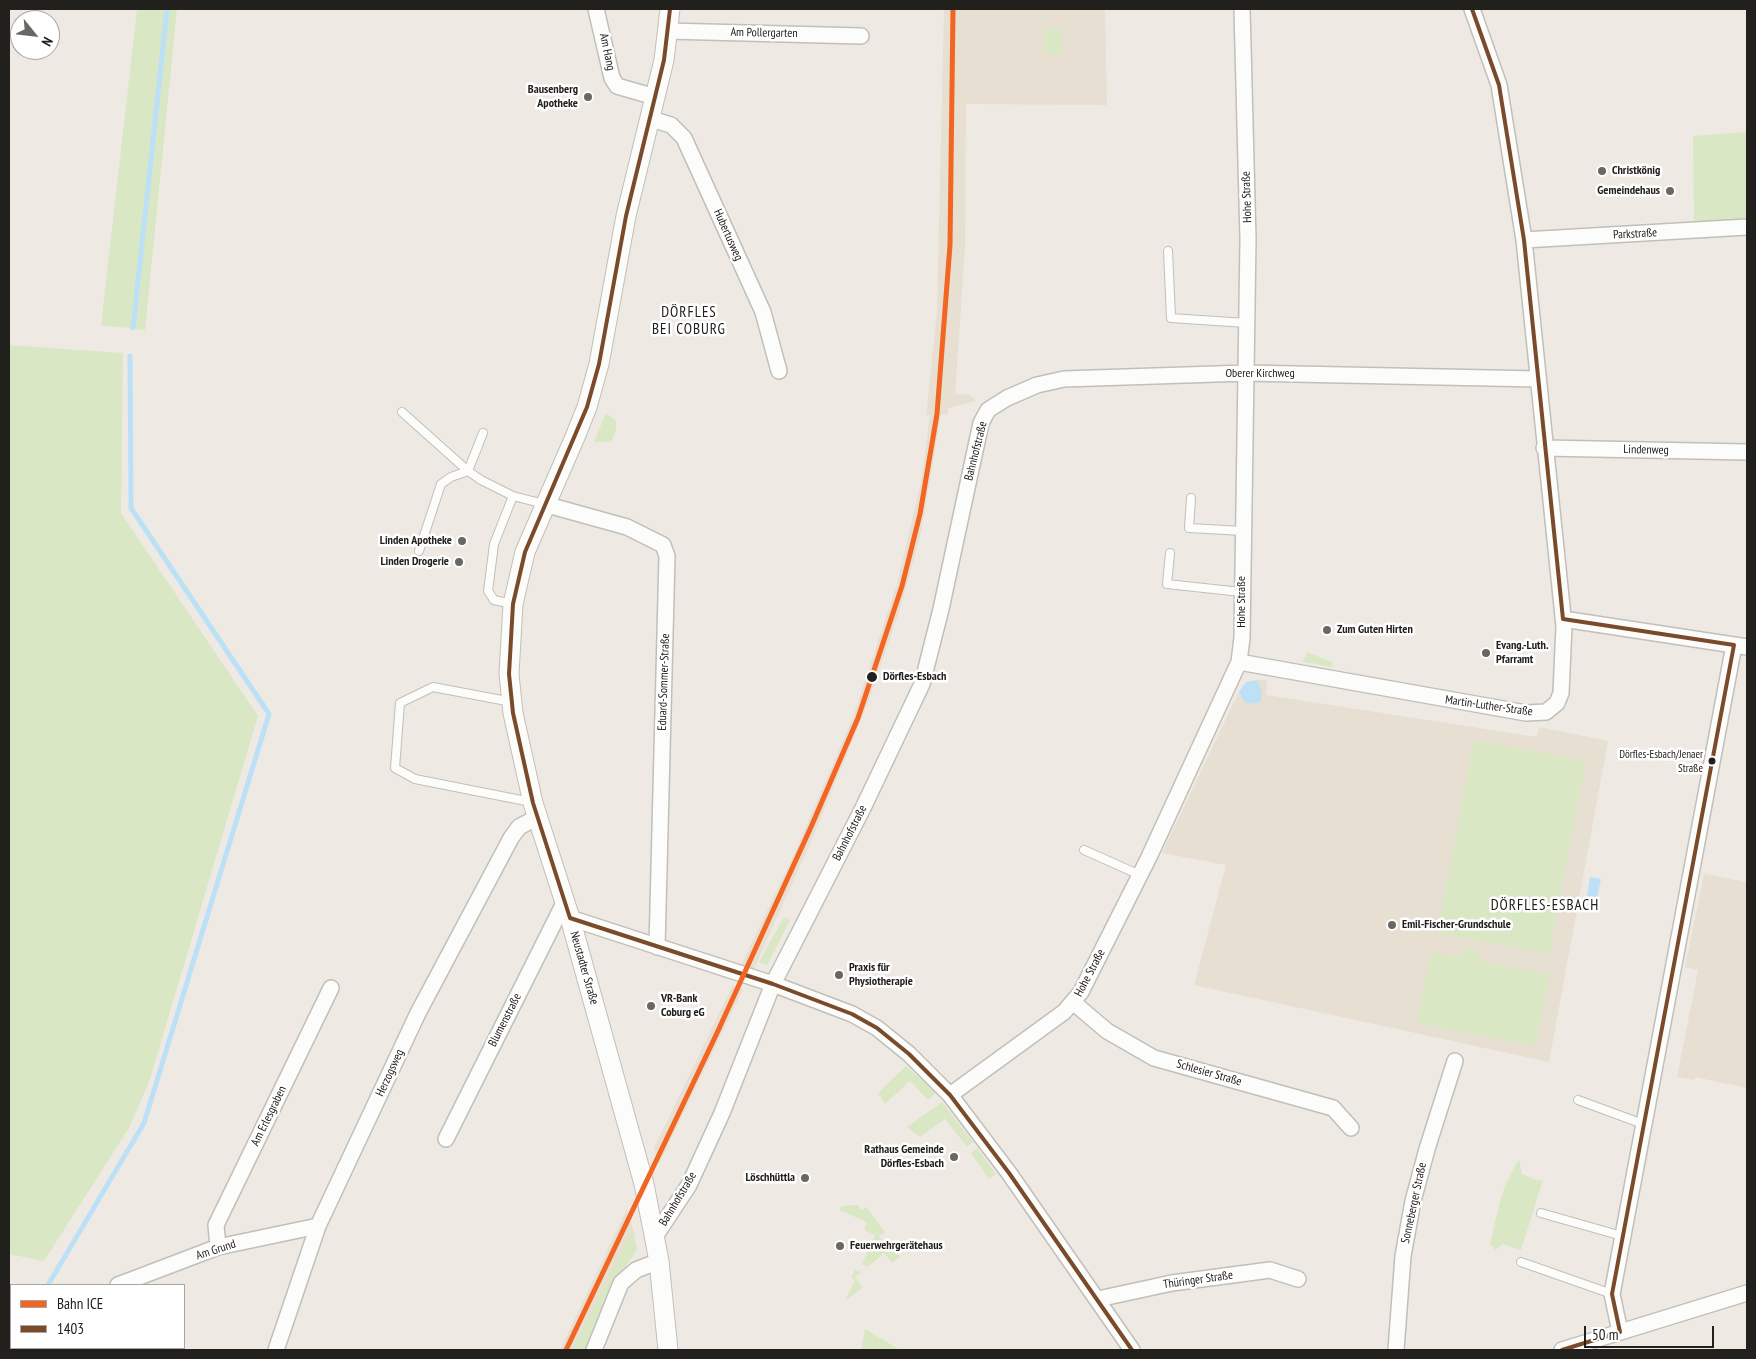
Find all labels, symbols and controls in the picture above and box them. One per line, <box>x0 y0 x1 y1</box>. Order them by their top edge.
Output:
north arrow <box>10 10 60 60</box>
street label: Am Pollergarten <box>730 25 798 41</box>
street label: Am Hang <box>596 32 618 72</box>
text: N <box>38 34 57 49</box>
place label: Bausenberg Apotheke <box>528 83 578 111</box>
marker: Bausenberg Apotheke <box>582 91 594 103</box>
place label: Christkönig <box>1612 164 1660 178</box>
marker: Christkönig <box>1596 165 1608 177</box>
street label: Hohe Straße <box>1239 171 1255 223</box>
place label: Gemeindehaus <box>1597 184 1660 198</box>
marker: Gemeindehaus <box>1664 185 1676 197</box>
street label: Hubertusweg <box>710 207 746 263</box>
street label: Parkstraße <box>1613 226 1657 242</box>
district label: DÖRFLES BEI COBURG <box>651 304 727 339</box>
street label: Oberer Kirchweg <box>1225 367 1295 381</box>
street label: Bahnhofstraße <box>962 420 990 482</box>
street label: Lindenweg <box>1623 442 1669 458</box>
place label: Linden Apotheke <box>380 534 452 548</box>
marker: Linden Apotheke <box>456 535 468 547</box>
place label: Linden Drogerie <box>380 555 449 569</box>
marker: Linden Drogerie <box>453 556 465 568</box>
street label: Hohe Straße <box>1235 576 1249 628</box>
place label: Zum Guten Hirten <box>1337 623 1413 637</box>
marker: Zum Guten Hirten <box>1321 624 1333 636</box>
street label: Eduard-Sommer-Straße <box>655 633 673 731</box>
place label: Evang.-Luth. Pfarramt <box>1496 639 1548 667</box>
marker: Evang.-Luth. Pfarramt <box>1480 647 1492 659</box>
marker: Dörfles-Esbach <box>865 670 879 684</box>
place label: Dörfles-Esbach <box>883 670 946 684</box>
street label: Martin-Luther-Straße <box>1444 693 1534 719</box>
place label: Dörfles-Esbach/Jenaer Straße <box>1619 748 1703 774</box>
marker: Dörfles-Esbach/Jenaer Straße <box>1707 756 1717 766</box>
street label: Bahnhofstraße <box>830 803 870 863</box>
district label: DÖRFLES-ESBACH <box>1489 897 1601 915</box>
place label: Emil-Fischer-Grundschule <box>1402 918 1511 932</box>
marker: Emil-Fischer-Grundschule <box>1386 919 1398 931</box>
street label: Neustadter Straße <box>567 930 601 1006</box>
street label: Hohe Straße <box>1071 947 1109 999</box>
place label: Praxis für Physiotherapie <box>849 961 913 989</box>
marker: Praxis für Physiotherapie <box>833 969 845 981</box>
street label: Blumenstraße <box>485 991 525 1049</box>
place label: VR-Bank Coburg eG <box>661 992 705 1020</box>
marker: VR-Bank Coburg eG <box>645 1000 657 1012</box>
street label: Herzogsweg <box>373 1047 407 1099</box>
street label: Schlesier Straße <box>1175 1057 1243 1089</box>
street label: Am Erlesgraben <box>248 1084 290 1148</box>
place label: Rathaus Gemeinde Dörfles-Esbach <box>864 1143 944 1171</box>
marker: Rathaus Gemeinde Dörfles-Esbach <box>948 1151 960 1163</box>
street label: Sonneberger Straße <box>1398 1161 1430 1245</box>
street label: Bahnhofstraße <box>656 1169 700 1229</box>
place label: Löschhüttla <box>746 1171 795 1185</box>
marker: Löschhüttla <box>799 1172 811 1184</box>
street label: Am Grund <box>194 1237 238 1263</box>
place label: Feuerwehrgerätehaus <box>850 1239 943 1253</box>
marker: Feuerwehrgerätehaus <box>834 1240 846 1252</box>
street label: Thüringer Straße <box>1162 1268 1234 1292</box>
legend <box>10 1284 185 1349</box>
text: Bahn ICE <box>57 1294 103 1313</box>
scale bar <box>1586 1316 1716 1348</box>
text: 1403 <box>57 1319 84 1338</box>
text: 50 m <box>1592 1325 1618 1344</box>

